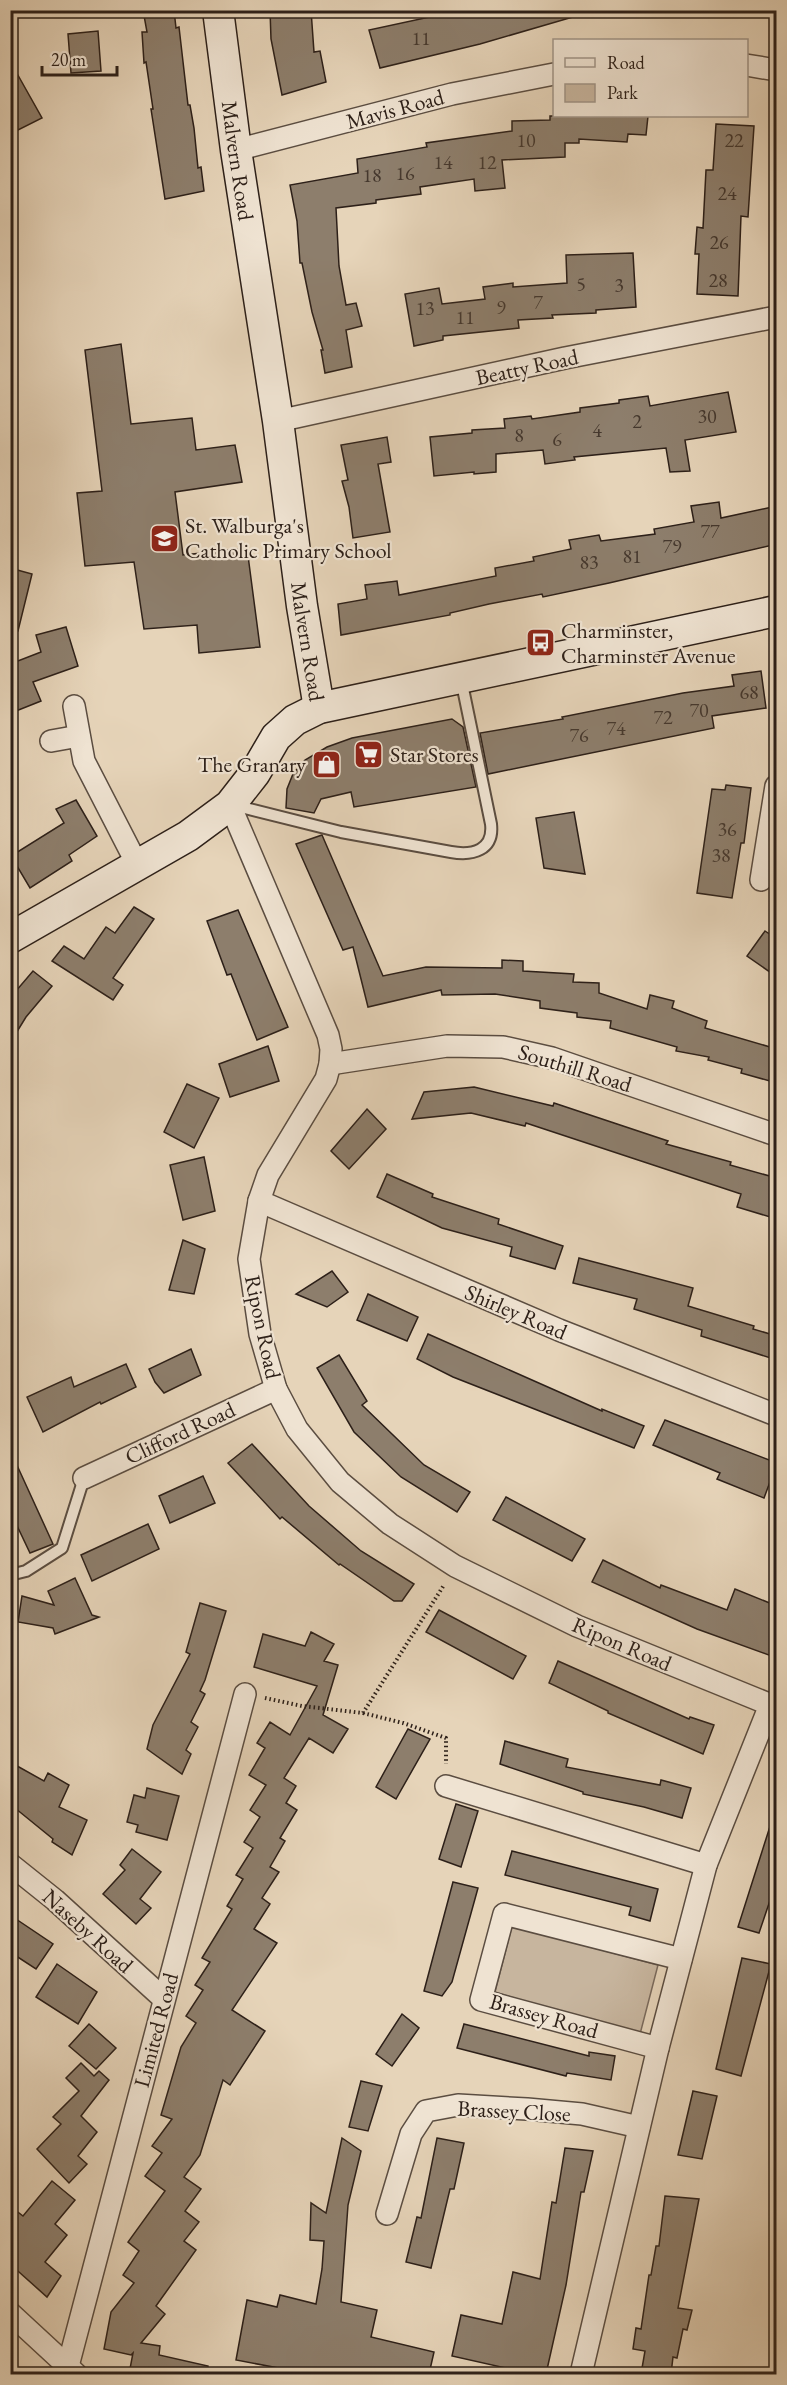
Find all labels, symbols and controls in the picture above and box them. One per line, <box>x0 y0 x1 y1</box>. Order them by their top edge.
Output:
house number: 11 <box>411 25 431 51</box>
scale bar <box>42 39 117 77</box>
legend <box>553 39 748 117</box>
text: 20 m <box>51 48 86 71</box>
text: Road <box>607 51 646 74</box>
text: Park <box>607 81 638 104</box>
street label: Mavis Road <box>343 82 448 136</box>
street label: Malvern Road <box>215 99 261 223</box>
house number: 10 <box>516 127 536 153</box>
house number: 22 <box>724 127 744 153</box>
house number: 14 <box>433 149 453 175</box>
house number: 12 <box>477 149 497 175</box>
house number: 16 <box>395 160 415 186</box>
house number: 18 <box>362 162 382 188</box>
house number: 24 <box>717 180 737 206</box>
house number: 26 <box>709 229 729 255</box>
house number: 28 <box>708 267 728 293</box>
house number: 5 <box>576 271 586 297</box>
house number: 3 <box>614 272 624 298</box>
house number: 7 <box>533 289 543 315</box>
house number: 9 <box>496 294 506 320</box>
house number: 13 <box>415 295 435 321</box>
house number: 11 <box>455 304 475 330</box>
street label: Beatty Road <box>473 342 582 392</box>
house number: 30 <box>697 403 717 429</box>
house number: 2 <box>632 408 642 434</box>
house number: 4 <box>592 417 602 443</box>
house number: 8 <box>514 422 524 448</box>
house number: 6 <box>552 426 562 452</box>
place label: St. Walburga's Catholic Primary School <box>185 511 392 565</box>
house number: 77 <box>700 518 720 544</box>
school or university icon: St. Walburga's Catholic Primary School <box>148 522 180 554</box>
house number: 79 <box>662 533 682 559</box>
house number: 81 <box>622 543 642 569</box>
house number: 83 <box>579 549 599 575</box>
street label: Malvern Road <box>285 580 332 704</box>
place label: Charminster, Charminster Avenue <box>561 616 736 670</box>
bus stop icon: Charminster, Charminster Avenue <box>524 627 556 659</box>
house number: 68 <box>739 679 759 705</box>
house number: 70 <box>689 697 709 723</box>
house number: 72 <box>653 704 673 730</box>
house number: 74 <box>606 715 626 741</box>
house number: 76 <box>569 722 589 748</box>
supermarket icon: Star Stores <box>353 738 385 770</box>
place label: Star Stores <box>390 740 479 769</box>
shop icon: The Granary <box>311 748 343 780</box>
place label: The Granary <box>197 750 306 779</box>
house number: 36 <box>717 816 737 842</box>
house number: 38 <box>711 842 731 868</box>
street label: Southill Road <box>515 1037 636 1099</box>
street label: Ripon Road <box>238 1272 288 1382</box>
street label: Shirley Road <box>461 1278 572 1347</box>
street label: Clifford Road <box>120 1395 240 1471</box>
street label: Ripon Road <box>568 1610 677 1678</box>
street label: Naseby Road <box>36 1882 140 1980</box>
street label: Limited Road <box>127 1969 185 2091</box>
street label: Brassey Road <box>486 1987 603 2046</box>
street label: Brassey Close <box>457 2094 572 2128</box>

